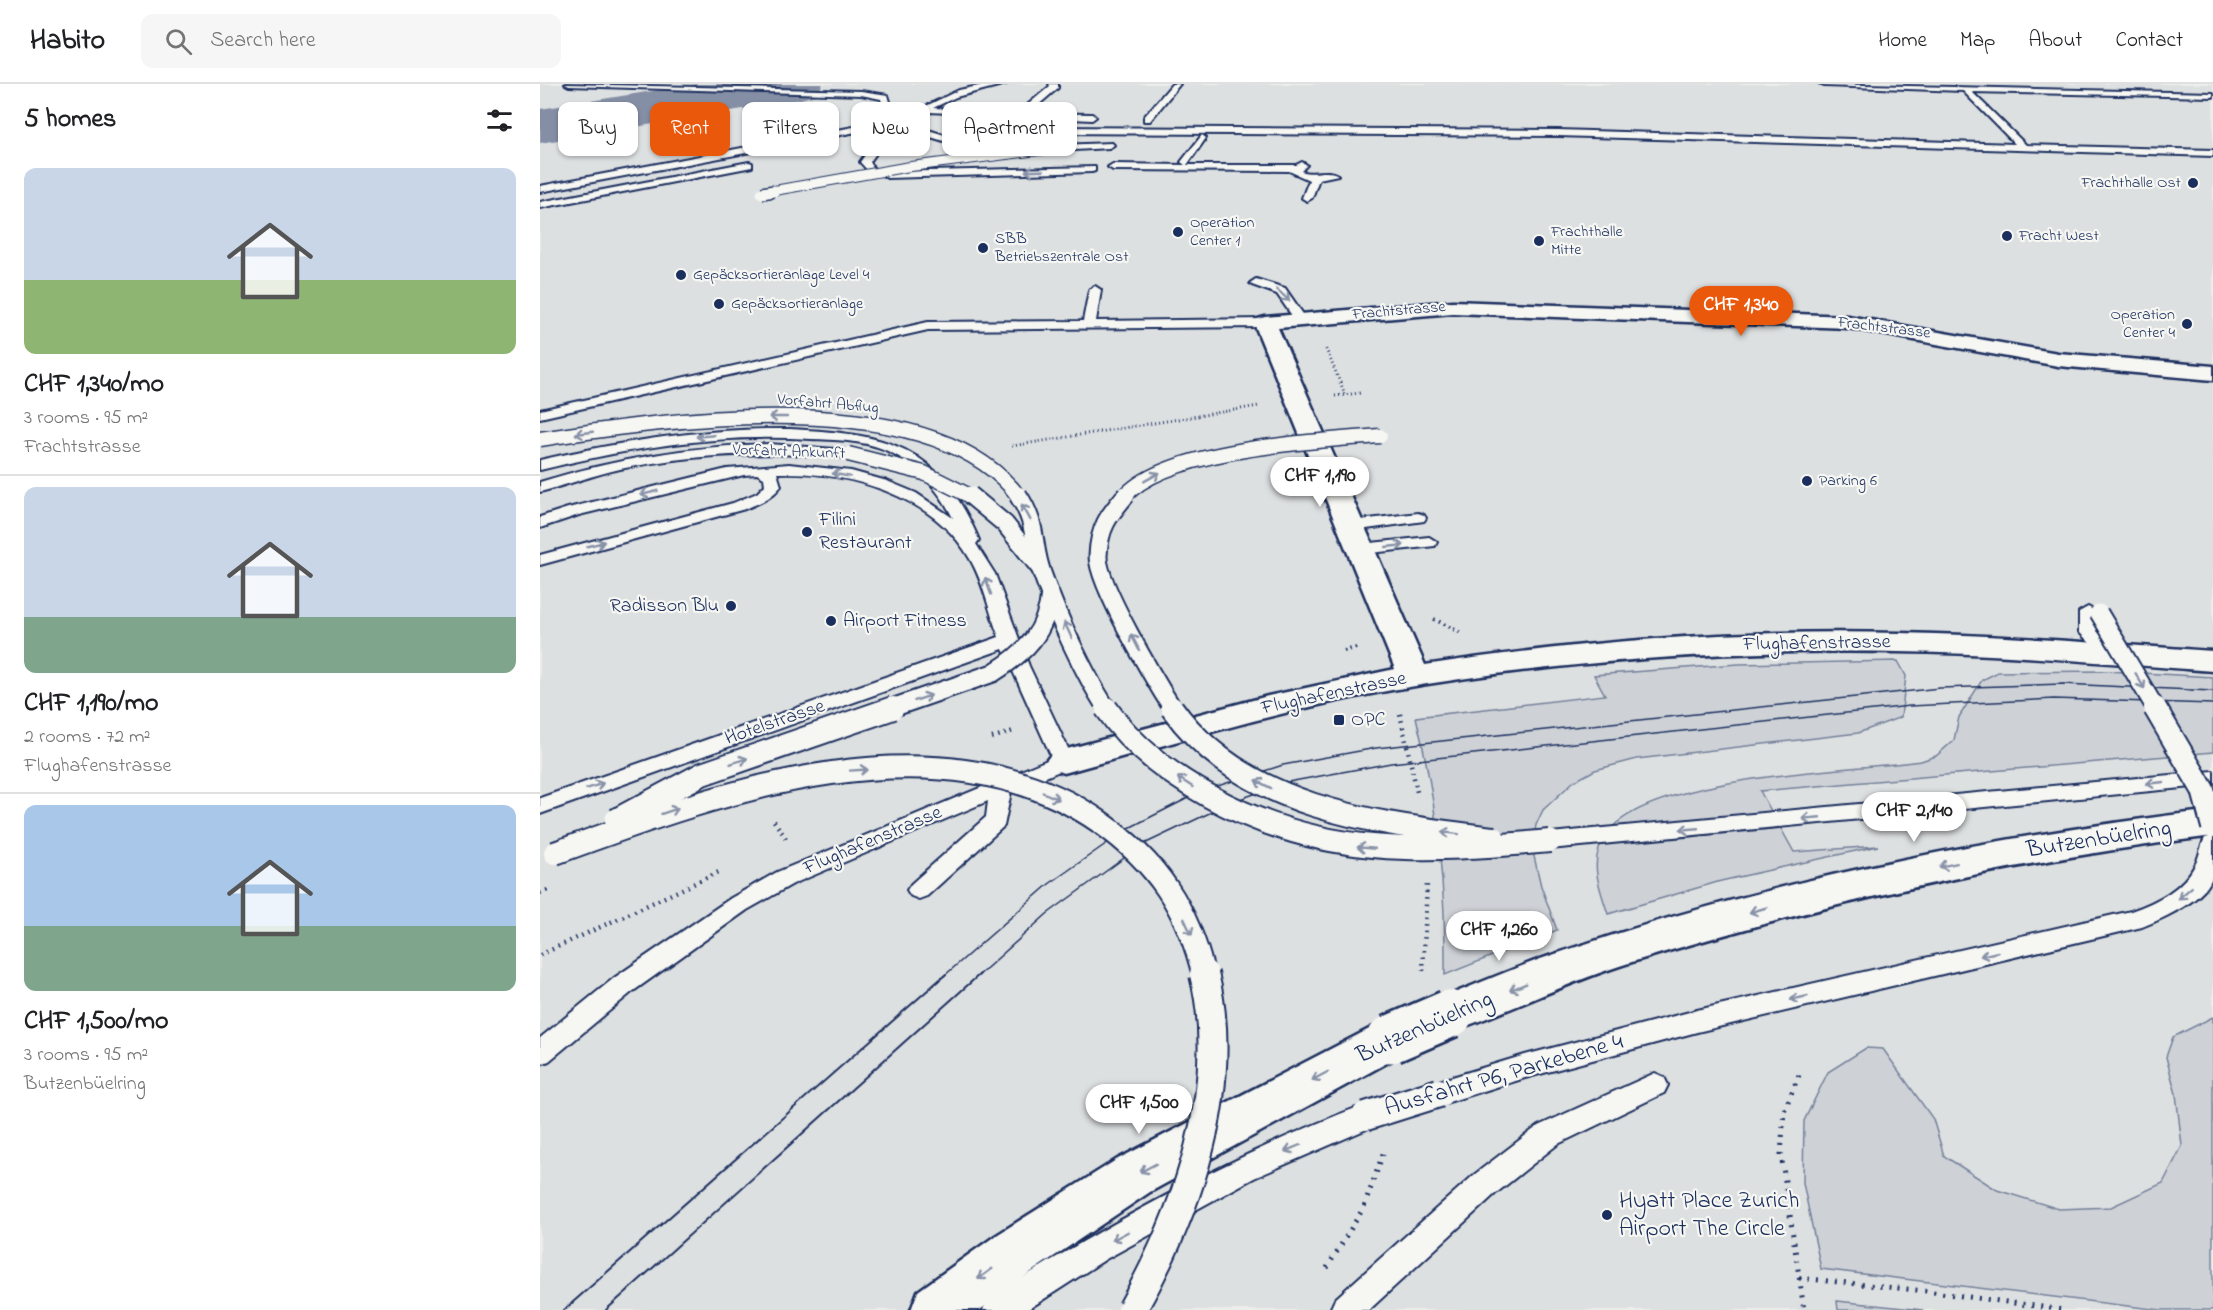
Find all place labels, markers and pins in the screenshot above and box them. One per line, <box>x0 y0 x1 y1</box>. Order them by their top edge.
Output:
place label: Frachthalle Ost <box>2080 171 2182 195</box>
marker: Frachthalle Ost <box>2186 176 2200 190</box>
place label: Operation Center 1 <box>1190 211 1255 253</box>
place label: Frachthalle Mitte <box>1550 220 1623 262</box>
place label: Fracht West <box>2018 224 2099 248</box>
marker: Operation Center 1 <box>1171 225 1185 239</box>
place label: SBB Betriebszentrale Ost <box>994 227 1129 269</box>
marker: Fracht West <box>2000 229 2014 243</box>
marker: Frachthalle Mitte <box>1532 234 1546 248</box>
marker: SBB Betriebszentrale Ost <box>976 241 990 255</box>
place label: Gepäcksortieranlage Level 4 <box>693 263 870 287</box>
marker: Gepäcksortieranlage Level 4 <box>674 268 688 282</box>
pin: CHF 1,340 <box>1672 286 1810 337</box>
place label: Gepäcksortieranlage <box>731 292 864 316</box>
marker: Gepäcksortieranlage <box>712 297 726 311</box>
place label: Operation Center 4 <box>2111 303 2175 345</box>
marker: Operation Center 4 <box>2180 317 2194 331</box>
pin: CHF 1,190 <box>1251 457 1389 508</box>
place label: Parking 6 <box>1819 469 1877 493</box>
marker: Parking 6 <box>1800 474 1814 488</box>
place label: Filini Restaurant <box>818 506 912 558</box>
marker: Filini Restaurant <box>800 525 814 539</box>
place label: Radisson Blu <box>610 592 719 621</box>
marker: Radisson Blu <box>724 599 738 613</box>
place label: Airport Fitness <box>843 607 967 636</box>
marker: Airport Fitness <box>824 614 838 628</box>
place label: OPC <box>1351 706 1386 735</box>
marker: OPC <box>1332 713 1346 727</box>
pin: CHF 2,140 <box>1845 792 1983 843</box>
pin: CHF 1,260 <box>1430 911 1568 962</box>
pin: CHF 1,500 <box>1070 1084 1208 1135</box>
place label: Hyatt Place Zurich Airport The Circle <box>1619 1184 1799 1247</box>
marker: Hyatt Place Zurich Airport The Circle <box>1600 1208 1614 1222</box>

